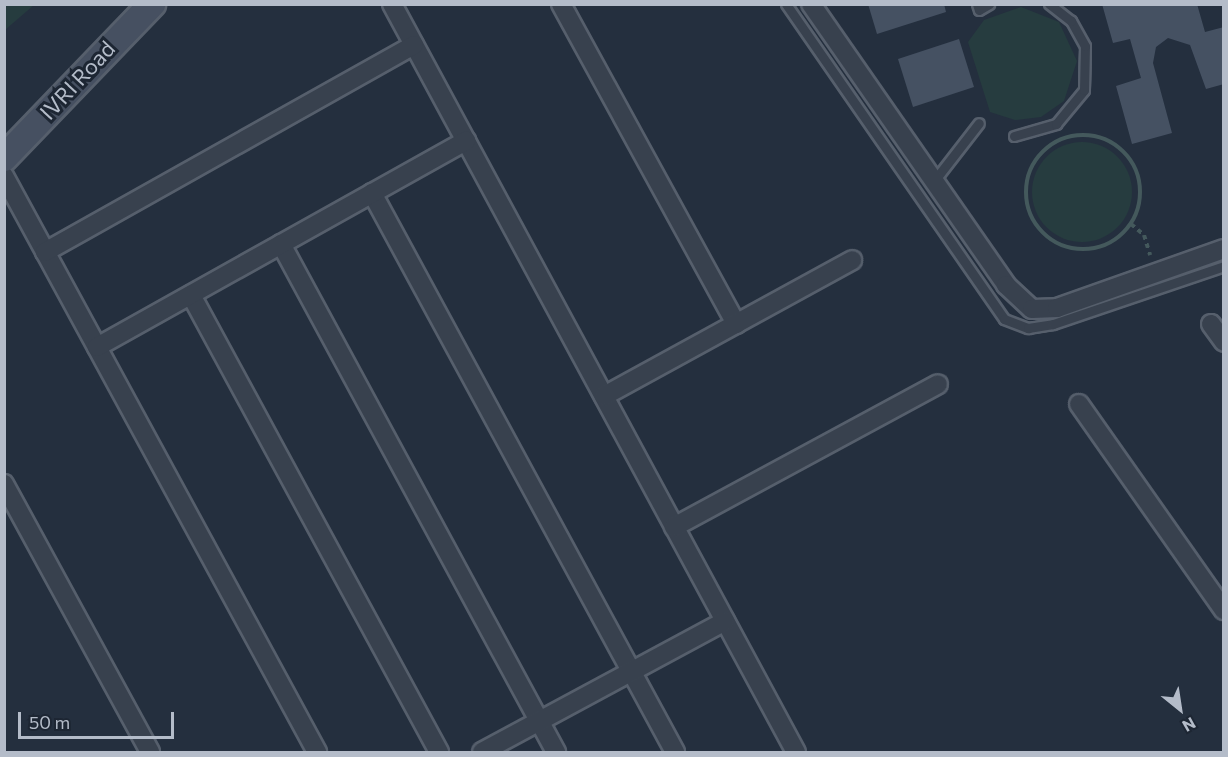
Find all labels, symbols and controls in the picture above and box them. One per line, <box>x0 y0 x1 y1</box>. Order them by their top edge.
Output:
street label: IVRI Road <box>34 35 120 125</box>
north arrow <box>1150 679 1210 739</box>
scale bar <box>21 700 177 738</box>
text: 50 m <box>29 711 70 733</box>
text: N <box>1179 714 1199 736</box>

